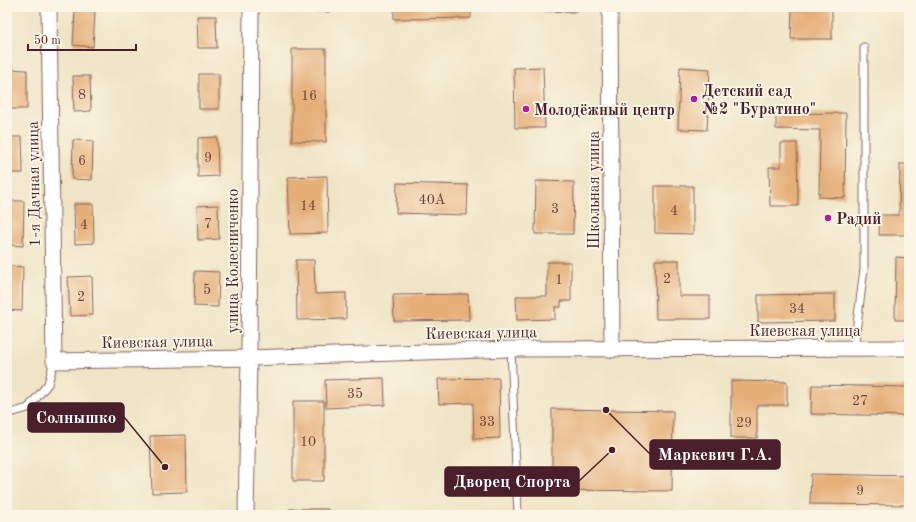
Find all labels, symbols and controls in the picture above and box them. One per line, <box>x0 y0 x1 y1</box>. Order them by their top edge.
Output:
scale bar <box>28 26 136 52</box>
text: 50 m <box>34 34 61 47</box>
place label: Детский сад №2 "Буратино" <box>702 84 816 118</box>
house number: 8 <box>78 88 86 102</box>
house number: 16 <box>301 89 317 103</box>
marker: Детский сад №2 "Буратино" <box>689 94 699 104</box>
place label: Молодёжный центр <box>534 103 675 119</box>
marker: Молодёжный центр <box>521 104 531 114</box>
street label: 1-я Дачная улица <box>26 121 44 247</box>
street label: Школьная улица <box>587 131 603 249</box>
house number: 9 <box>204 151 212 165</box>
house number: 6 <box>78 154 86 168</box>
street label: улица Колесниченко <box>226 189 242 333</box>
house number: 40А <box>419 193 446 207</box>
house number: 14 <box>300 199 316 213</box>
house number: 3 <box>551 202 559 216</box>
house number: 4 <box>670 204 678 218</box>
place label: Радий <box>836 212 881 228</box>
marker: Радий <box>823 213 833 223</box>
house number: 7 <box>204 217 212 231</box>
house number: 4 <box>80 218 88 232</box>
house number: 2 <box>663 272 671 286</box>
house number: 1 <box>555 273 563 287</box>
house number: 5 <box>203 283 211 297</box>
house number: 2 <box>77 290 85 304</box>
house number: 34 <box>789 302 805 316</box>
street label: Киевская улица <box>749 324 861 340</box>
street label: Киевская улица <box>425 325 537 343</box>
street label: Киевская улица <box>101 334 213 352</box>
house number: 35 <box>347 387 363 401</box>
house number: 27 <box>852 394 868 408</box>
callout: Солнышко <box>28 403 124 432</box>
text: Солнышко <box>36 410 116 427</box>
house number: 33 <box>479 415 495 429</box>
house number: 29 <box>736 416 752 430</box>
house number: 10 <box>300 435 316 449</box>
callout: Маркевич Г.А. <box>650 440 780 469</box>
text: Маркевич Г.А. <box>658 447 772 464</box>
callout: Дворец Спорта <box>445 467 579 496</box>
text: Дворец Спорта <box>453 474 571 491</box>
house number: 9 <box>856 484 864 498</box>

